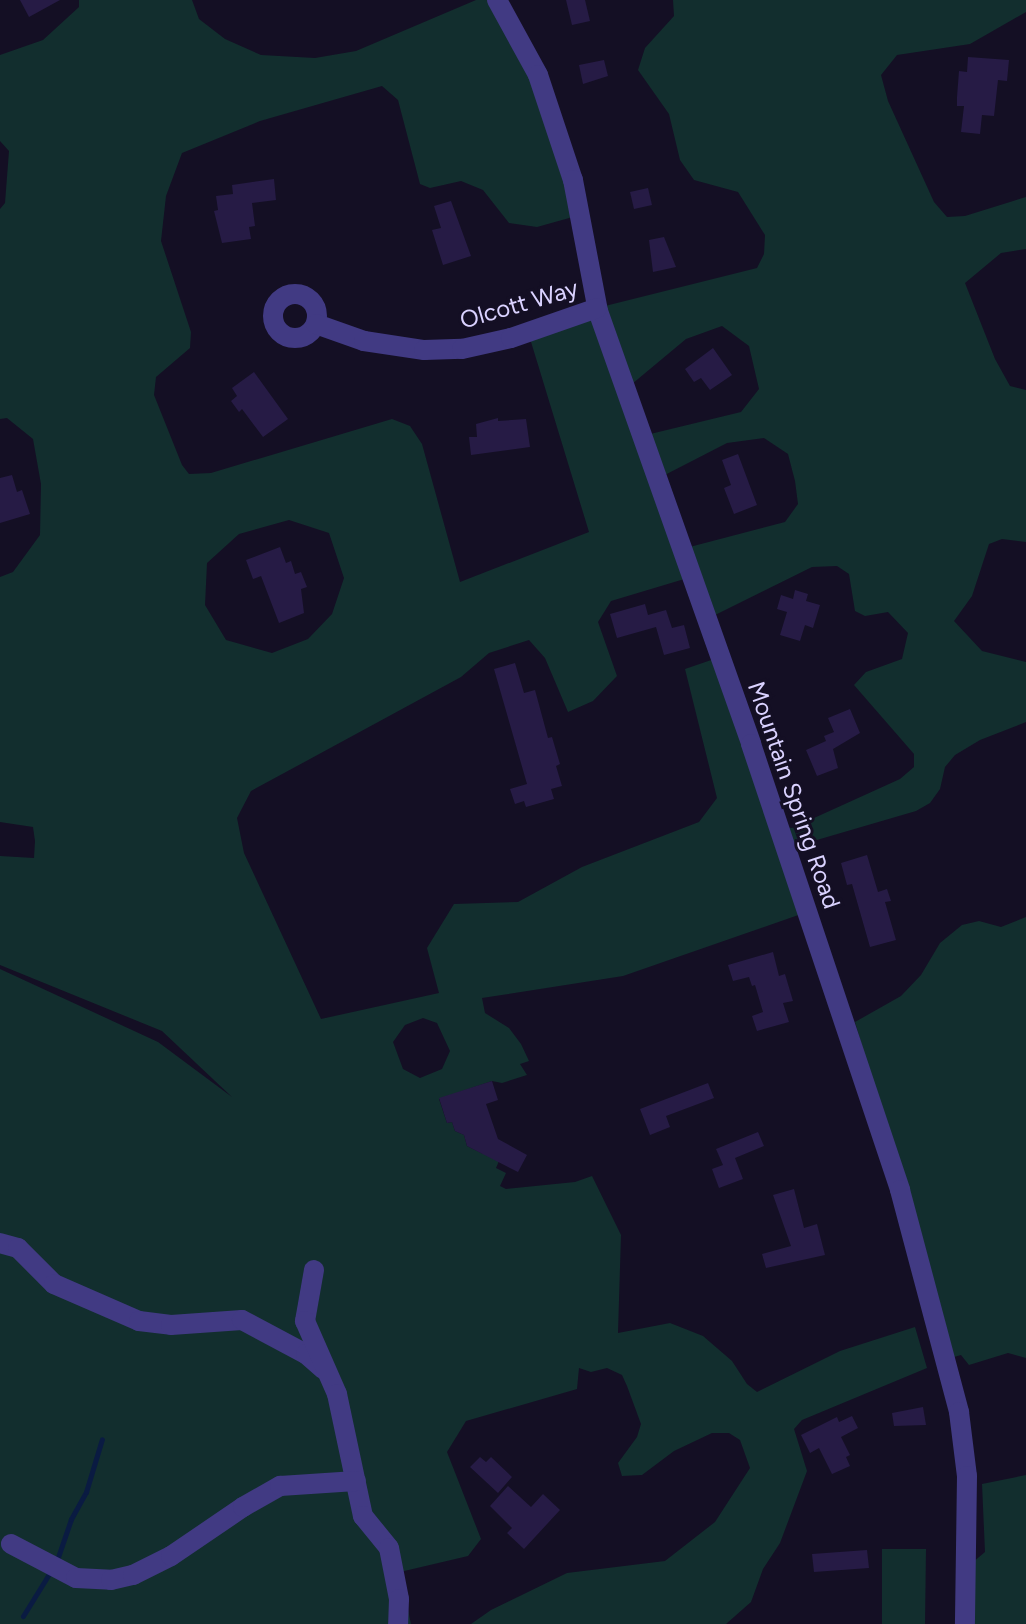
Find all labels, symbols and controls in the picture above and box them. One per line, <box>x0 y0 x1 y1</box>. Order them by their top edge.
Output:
street label: Olcott Way <box>457 273 581 335</box>
street label: Mountain Spring Road <box>742 678 846 912</box>

